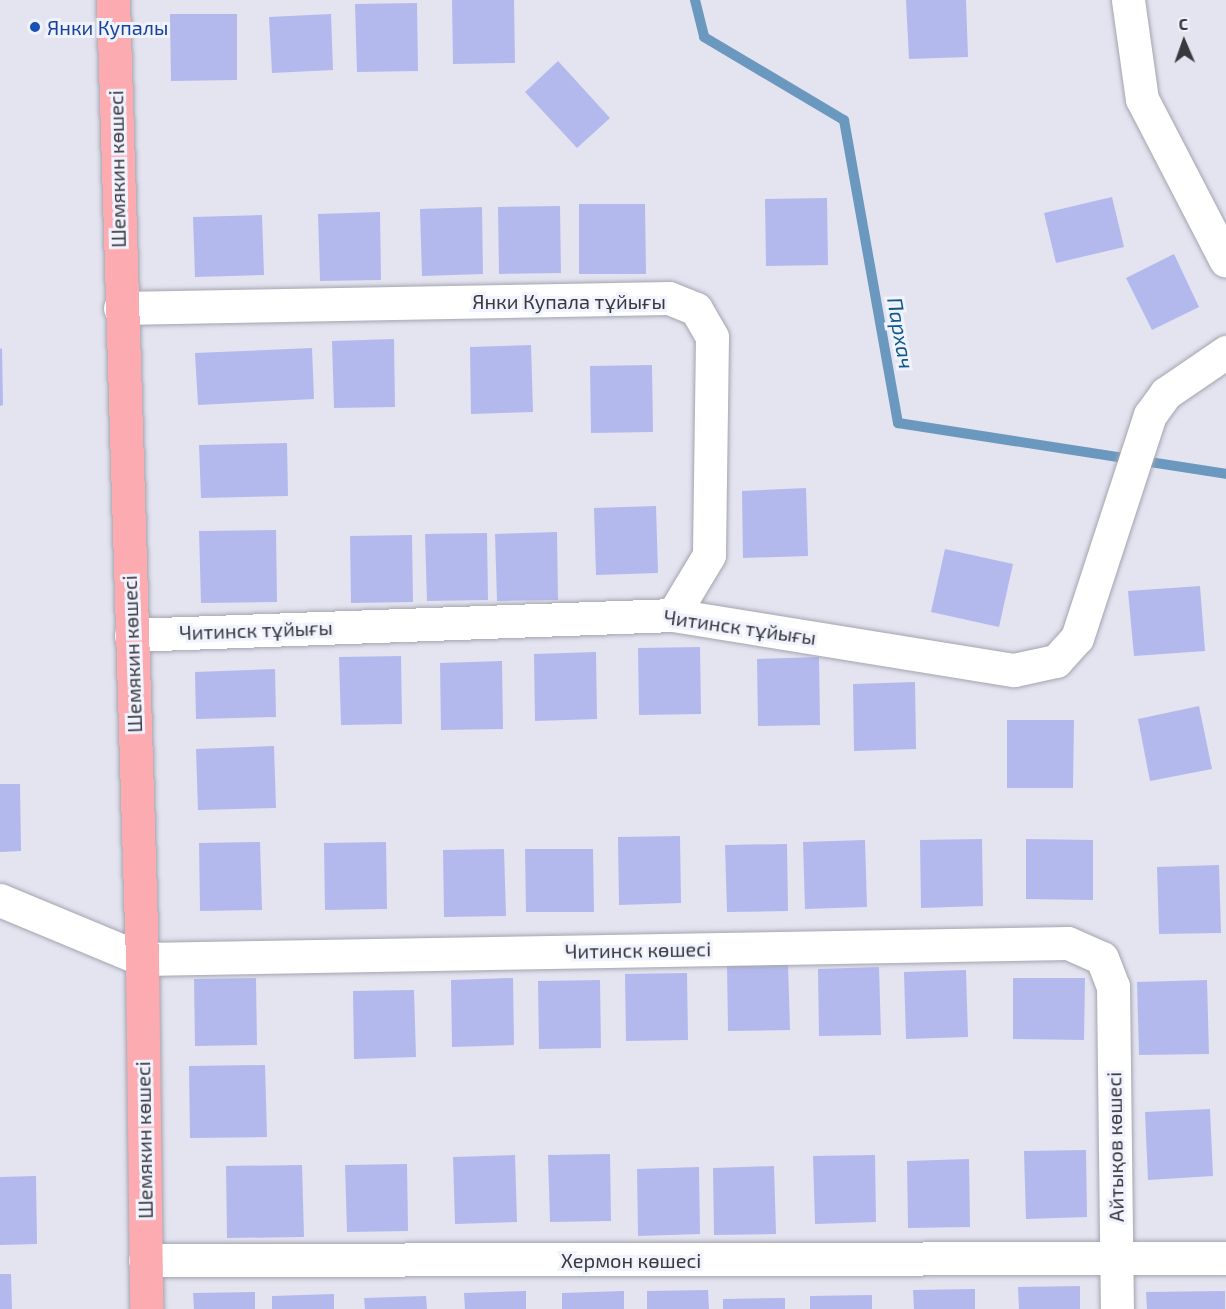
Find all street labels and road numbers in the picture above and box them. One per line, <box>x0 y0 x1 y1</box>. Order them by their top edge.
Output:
street label: Шемякин көшесі <box>104 90 130 248</box>
street label: Янки Купала тұйығы <box>472 289 666 313</box>
street label: Шемякин көшесі <box>117 575 147 733</box>
street label: Читинск тұйығы <box>662 604 818 650</box>
street label: Читинск тұйығы <box>179 615 333 645</box>
street label: Читинск көшесі <box>565 937 711 963</box>
street label: Шемякин көшесі <box>131 1061 157 1219</box>
street label: Айтықов көшесі <box>1102 1072 1128 1222</box>
street label: Хермон көшесі <box>561 1248 701 1272</box>

